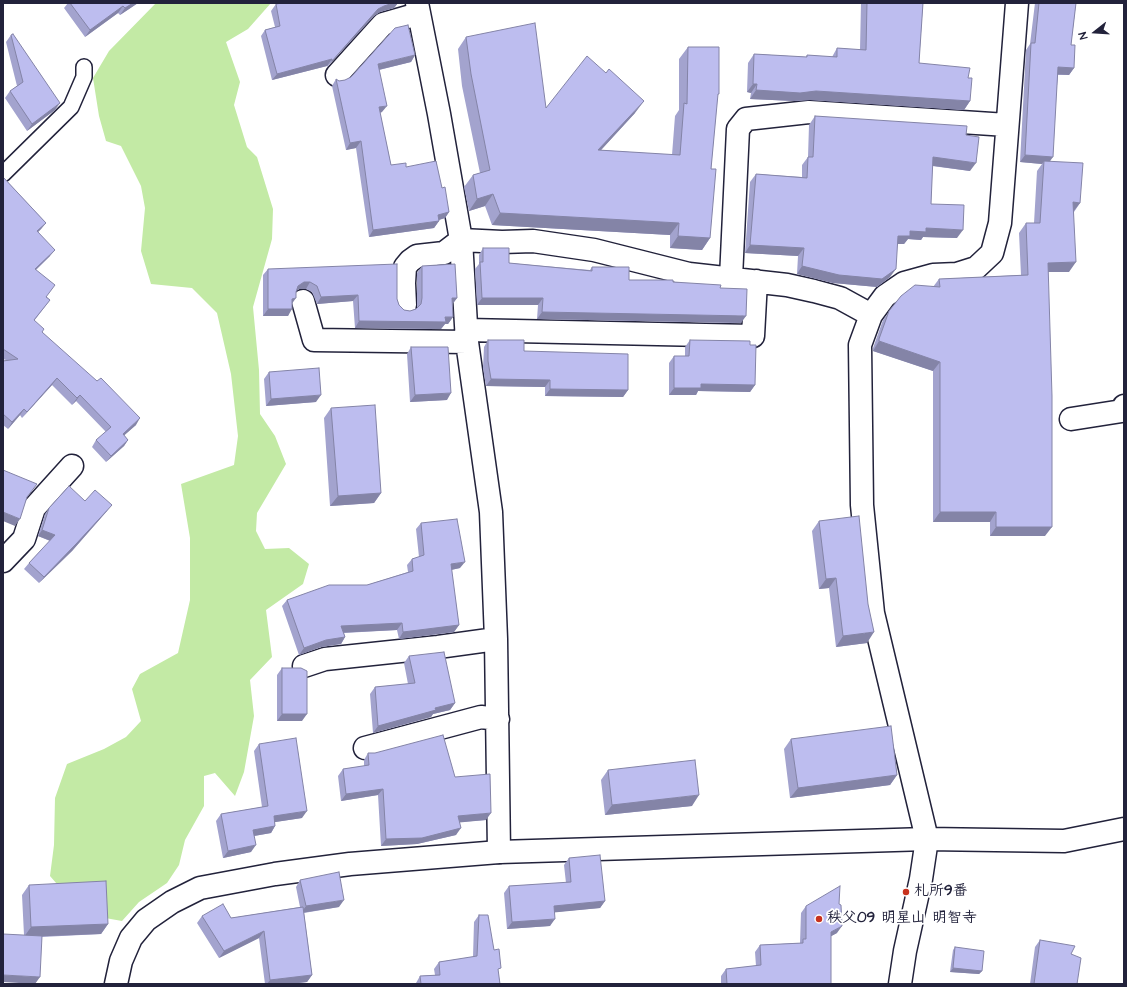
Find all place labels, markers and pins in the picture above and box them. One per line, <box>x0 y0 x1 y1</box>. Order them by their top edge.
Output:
place label: 札所9番 <box>914 883 968 901</box>
marker: 札所9番 <box>901 887 911 897</box>
place label: 秩父09 明星山 明智寺 <box>827 910 977 928</box>
marker: 秩父09 明星山 明智寺 <box>814 914 824 924</box>

